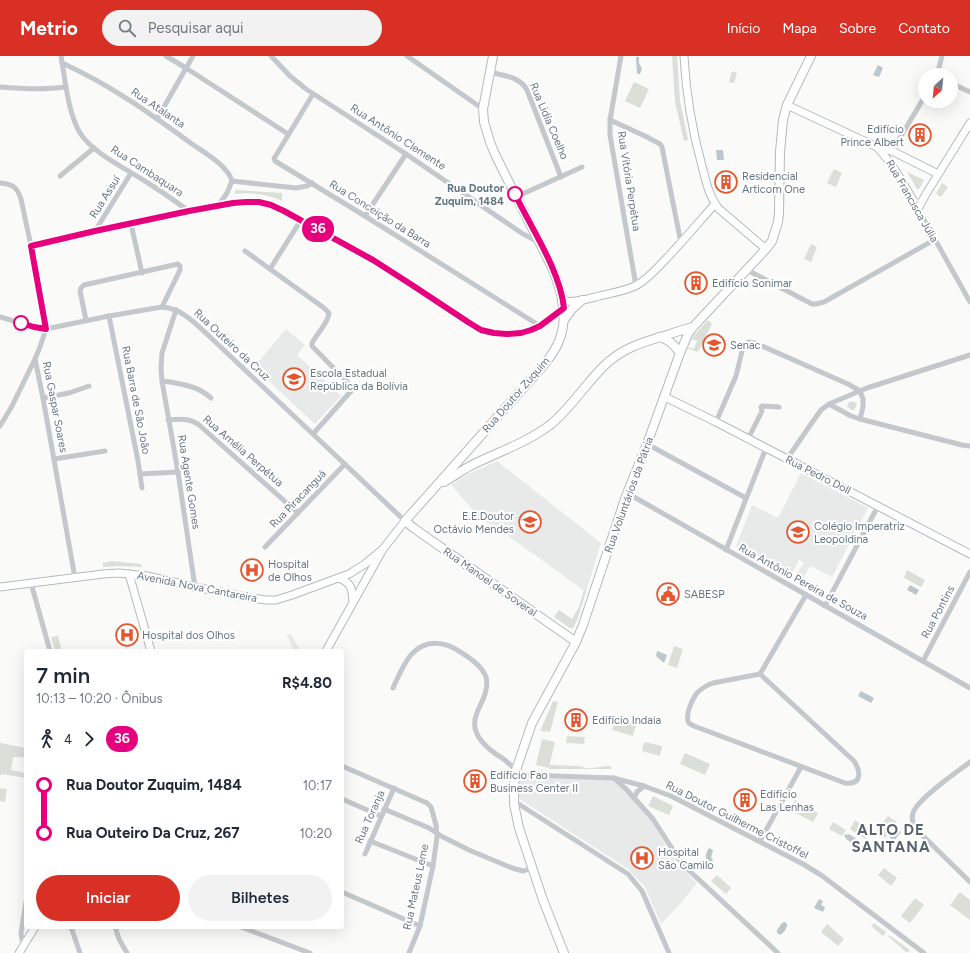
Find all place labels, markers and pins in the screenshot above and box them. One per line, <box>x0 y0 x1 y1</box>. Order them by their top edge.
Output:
building icon: Edifício Prince Albert <box>907 122 933 148</box>
place label: Edifício Prince Albert <box>840 123 904 149</box>
building icon: Residencial Articom One <box>713 169 739 195</box>
place label: Residencial Articom One <box>742 170 805 196</box>
place label: Rua Doutor Zuquim, 1484 <box>435 182 505 208</box>
marker: Rua Doutor Zuquim, 1484 <box>507 186 523 202</box>
building icon: Edifício Sonimar <box>683 270 709 296</box>
place label: Edifício Sonimar <box>712 277 793 290</box>
unlabelled marker <box>13 315 29 331</box>
school or university icon: Senac <box>701 332 727 358</box>
place label: Senac <box>730 339 761 352</box>
school or university icon: Escola Estadual República da Bolívia <box>281 366 307 392</box>
place label: Escola Estadual República da Bolívia <box>310 367 408 393</box>
school or university icon: E.E.Doutor Octávio Mendes <box>517 509 543 535</box>
place label: E.E.Doutor Octávio Mendes <box>433 510 514 536</box>
school or university icon: Colégio Imperatriz Leopoldina <box>785 519 811 545</box>
place label: Colégio Imperatriz Leopoldina <box>814 520 905 546</box>
hospital icon: Hospital de Olhos <box>239 557 265 583</box>
place label: Hospital de Olhos <box>268 558 312 584</box>
public building icon: SABESP <box>655 581 681 607</box>
place label: SABESP <box>684 588 725 601</box>
hospital icon: Hospital dos Olhos <box>114 622 140 648</box>
place label: Hospital dos Olhos <box>142 629 235 642</box>
building icon: Edifício Indaia <box>563 707 589 733</box>
place label: Edifício Indaia <box>592 714 661 727</box>
building icon: Edifício Fao Business Center II <box>462 768 488 794</box>
place label: Edifício Fao Business Center II <box>490 769 578 795</box>
building icon: Edifício Las Lenhas <box>732 787 758 813</box>
place label: Edifício Las Lenhas <box>760 788 814 814</box>
hospital icon: Hospital São Camilo <box>629 845 655 871</box>
place label: Hospital São Camilo <box>658 846 714 872</box>

